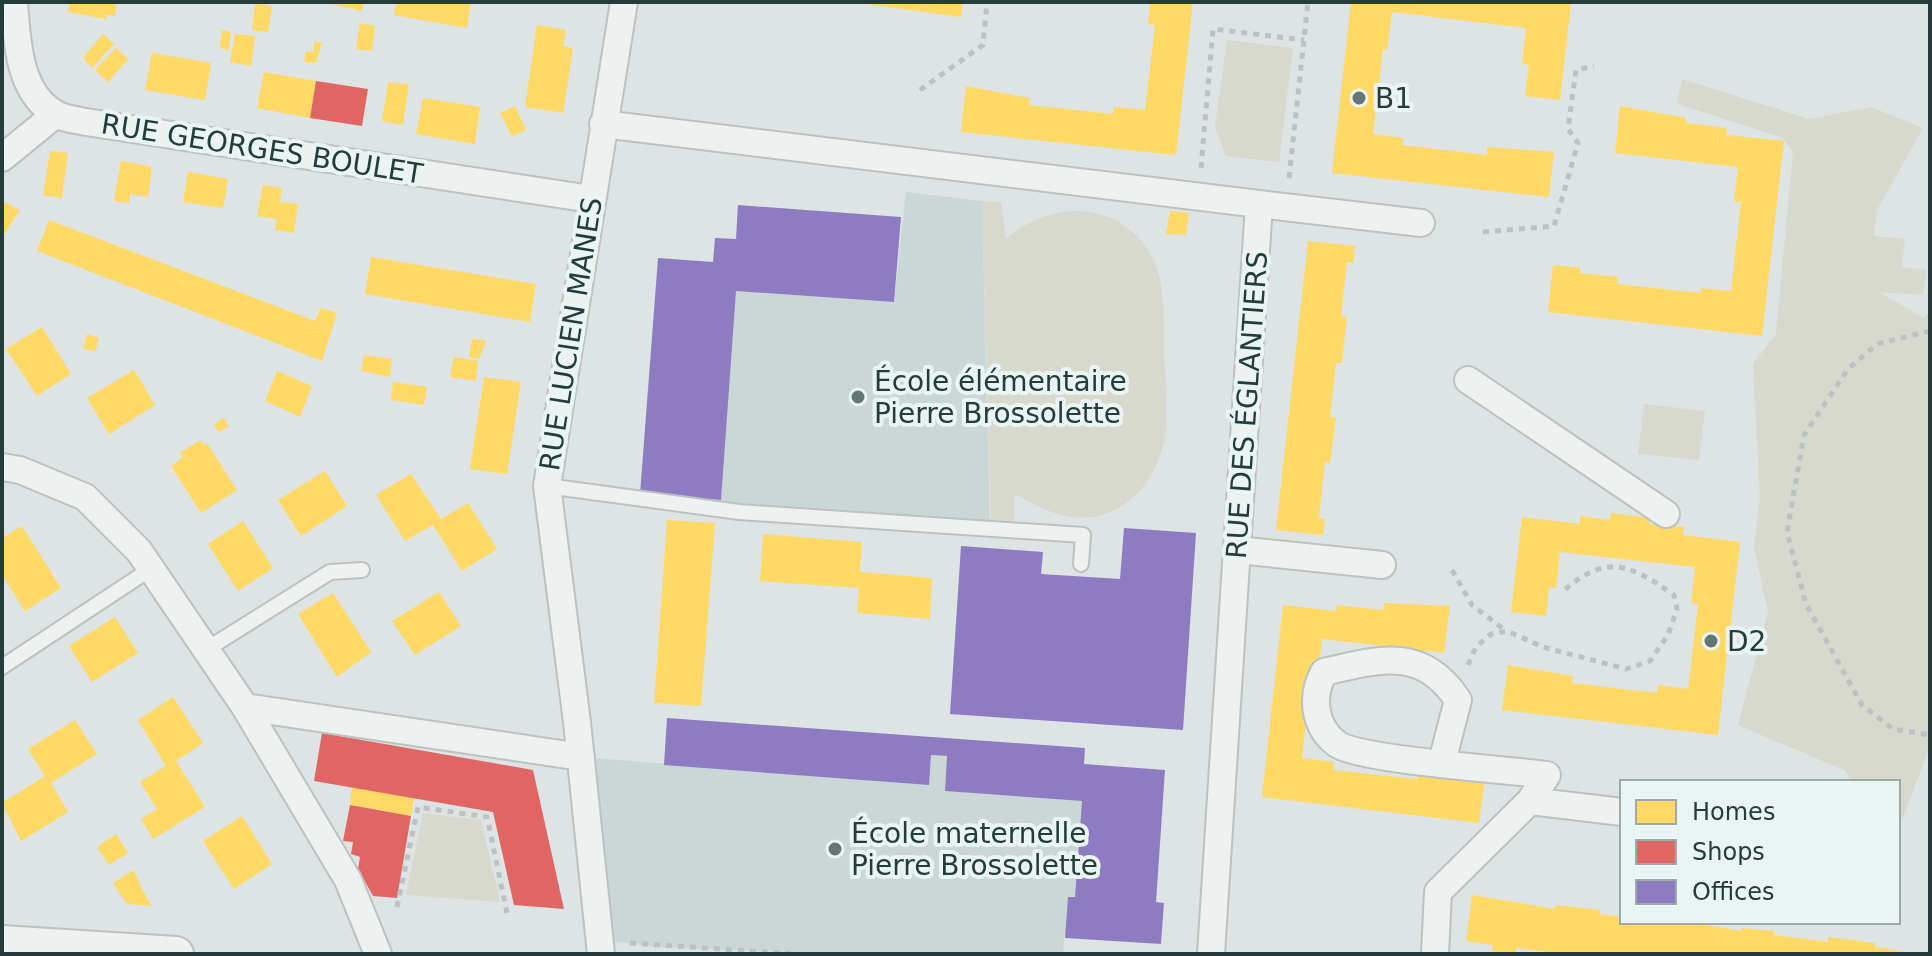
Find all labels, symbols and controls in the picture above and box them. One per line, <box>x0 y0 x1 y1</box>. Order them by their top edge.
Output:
place label: B1 <box>1375 82 1412 115</box>
marker: B1 <box>1350 89 1368 107</box>
street label: RUE GEORGES BOULET <box>99 107 426 191</box>
street label: RUE LUCIEN MANES <box>533 195 609 473</box>
street label: RUE DES ÉGLANTIERS <box>1219 250 1274 560</box>
place label: École élémentaire Pierre Brossolette <box>874 364 1127 430</box>
marker: École élémentaire Pierre Brossolette <box>849 388 867 406</box>
place label: D2 <box>1727 625 1766 658</box>
marker: D2 <box>1702 632 1720 650</box>
legend <box>1620 780 1900 924</box>
text: Homes <box>1692 798 1775 826</box>
place label: École maternelle Pierre Brossolette <box>851 816 1098 882</box>
text: Shops <box>1692 838 1765 866</box>
marker: École maternelle Pierre Brossolette <box>826 840 844 858</box>
text: Offices <box>1692 878 1775 906</box>

